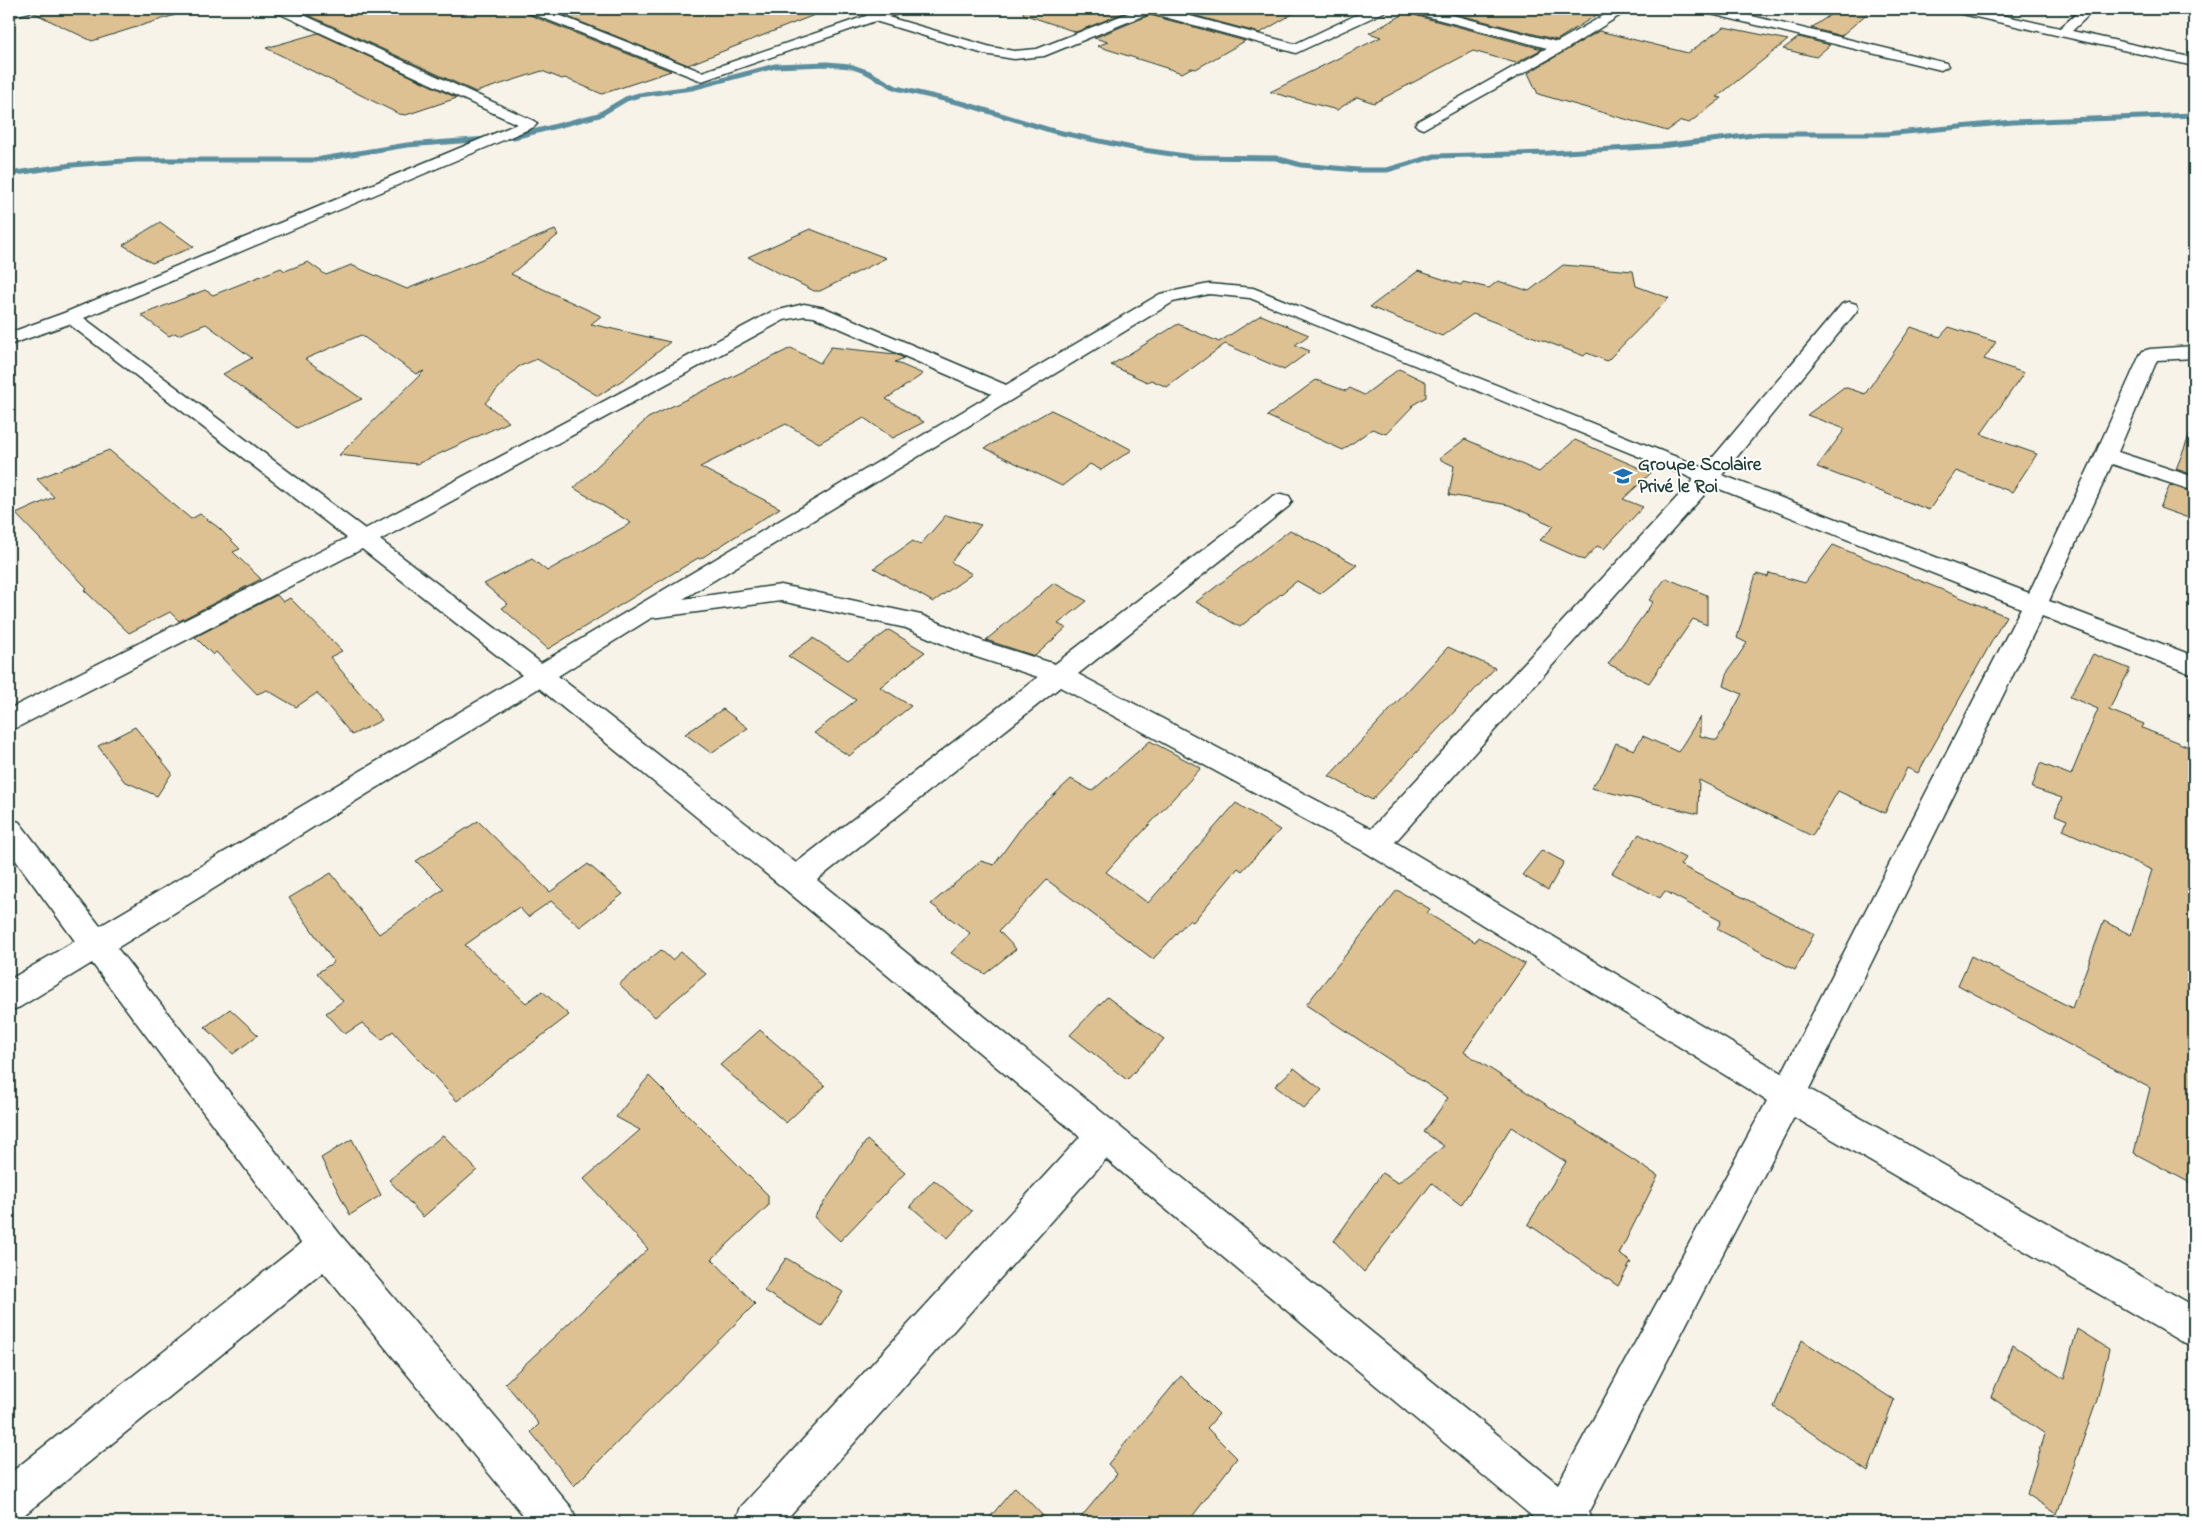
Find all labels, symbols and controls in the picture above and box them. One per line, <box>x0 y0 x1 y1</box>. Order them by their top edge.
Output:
place label: Groupe Scolaire Privé le Roi <box>1638 452 1762 501</box>
school or university icon: Groupe Scolaire Privé le Roi <box>1612 465 1634 487</box>

